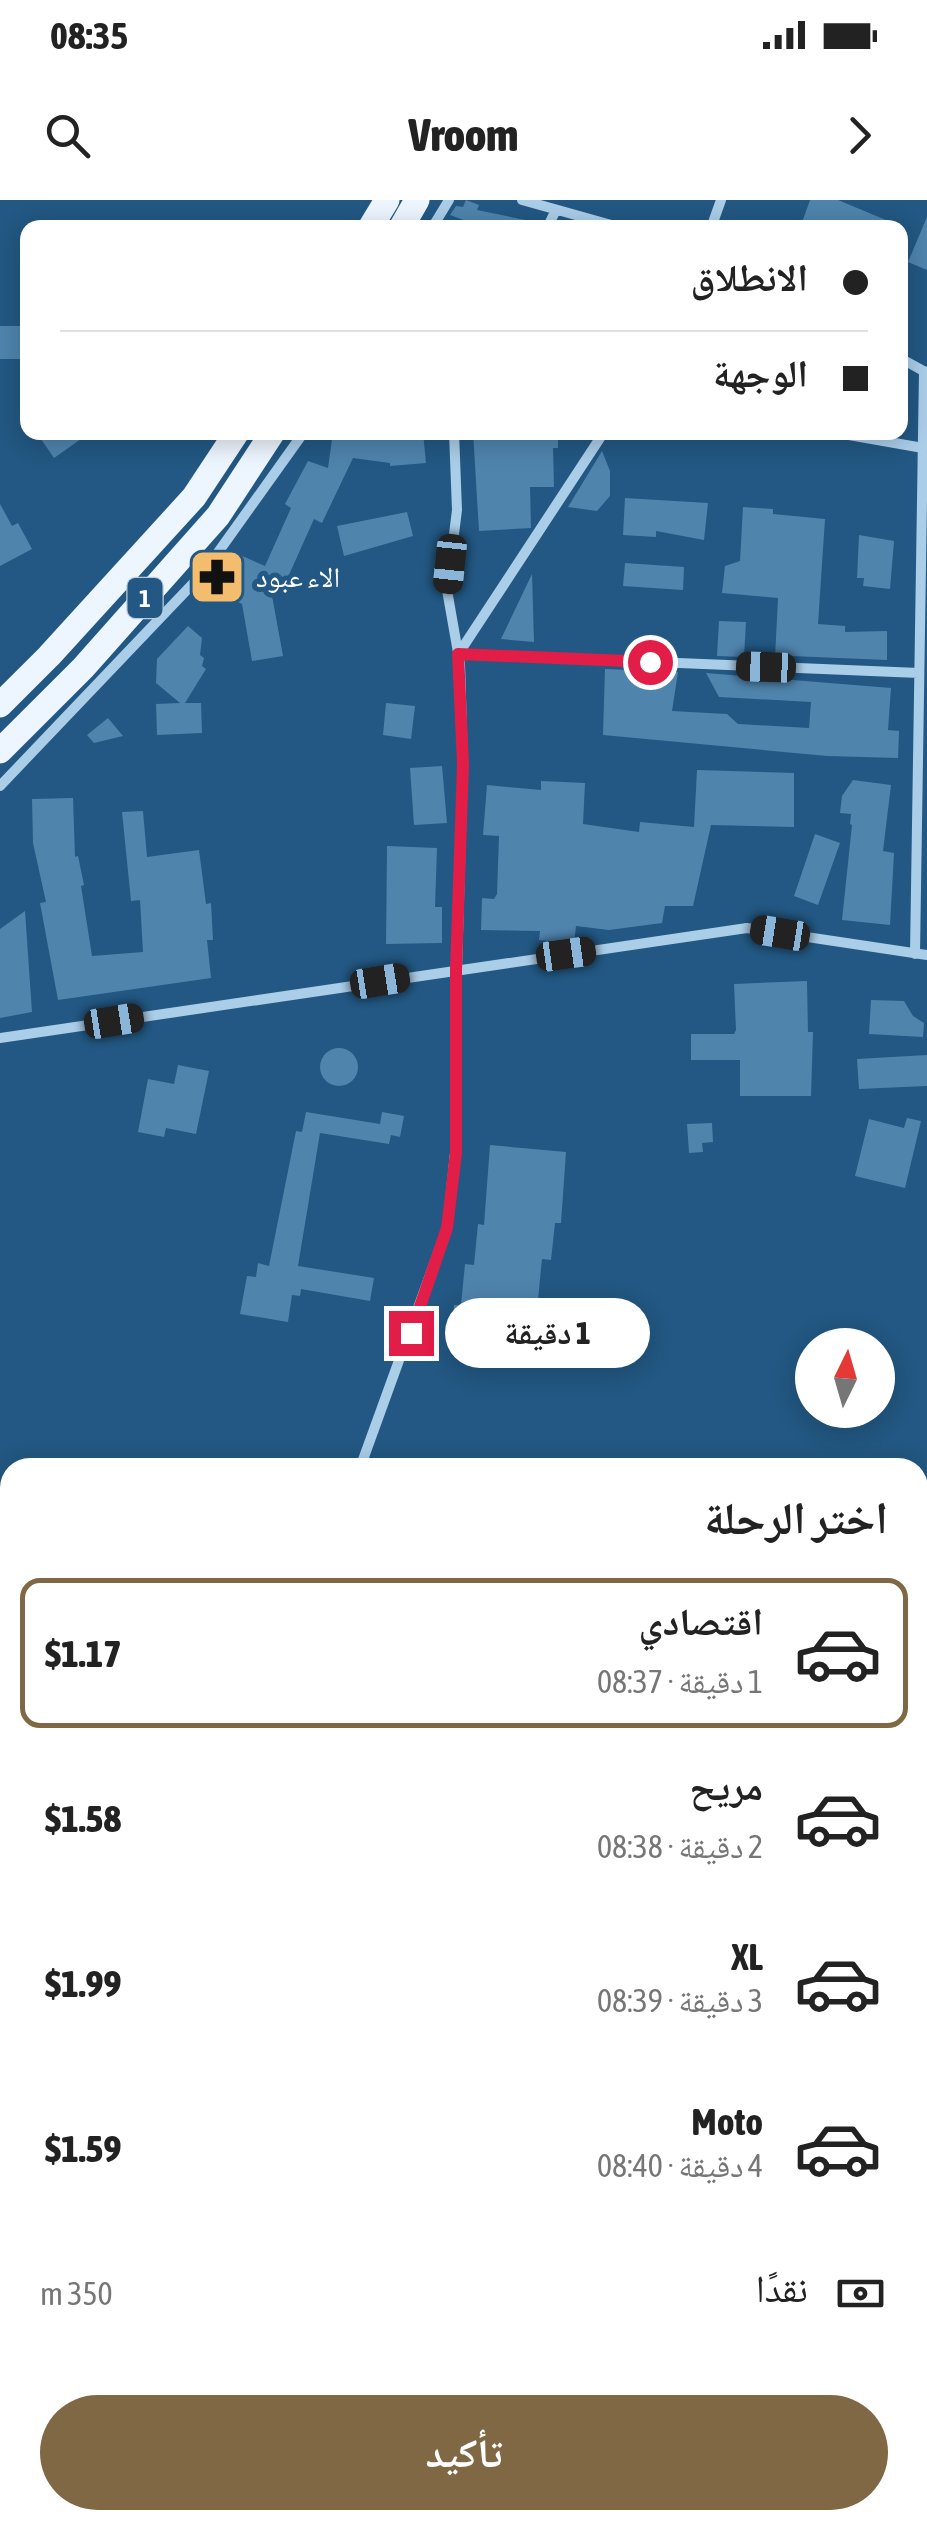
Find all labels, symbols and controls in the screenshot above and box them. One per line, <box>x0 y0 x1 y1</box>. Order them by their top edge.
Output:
text: 08:35 <box>50 14 128 57</box>
icon: search <box>40 108 95 163</box>
icon: forward <box>832 108 887 163</box>
text: Vroom <box>408 109 519 161</box>
text: الانطلاق <box>690 256 808 299</box>
text: الوجهة <box>713 352 808 395</box>
car <box>432 533 468 595</box>
pharmacy icon: الاء عبود <box>187 547 247 607</box>
place label: الاء عبود <box>256 561 340 593</box>
road number: 1 <box>128 578 162 618</box>
route start <box>628 640 673 685</box>
car <box>735 651 797 683</box>
car <box>748 913 812 953</box>
car <box>534 935 598 973</box>
car <box>348 961 412 1001</box>
car <box>82 1001 146 1041</box>
callout: 1 دقيقة <box>446 1298 651 1368</box>
route end <box>389 1311 434 1356</box>
text: 1 دقيقة <box>504 1314 591 1351</box>
north arrow <box>795 1328 895 1428</box>
map controls <box>795 1328 895 1428</box>
text: اختر الرحلة <box>704 1492 888 1544</box>
text: اقتصادي <box>639 1600 763 1643</box>
icon: car <box>793 1608 883 1698</box>
text: $1.17 <box>45 1632 121 1675</box>
text: 1 دقيقة · 08:37 <box>597 1663 763 1700</box>
text: مريح <box>689 1765 763 1808</box>
icon: car <box>793 1773 883 1863</box>
text: $1.58 <box>45 1797 121 1840</box>
text: 2 دقيقة · 08:38 <box>597 1828 763 1865</box>
text: XL <box>731 1935 763 1978</box>
icon: car <box>793 1938 883 2028</box>
text: $1.99 <box>45 1962 121 2005</box>
text: 3 دقيقة · 08:39 <box>597 1982 763 2019</box>
text: Moto <box>691 2100 763 2143</box>
icon: car <box>793 2103 883 2193</box>
text: $1.59 <box>45 2127 121 2170</box>
text: 4 دقيقة · 08:40 <box>597 2147 763 2184</box>
icon: cash <box>833 2266 888 2321</box>
text: نقدًا <box>756 2267 808 2310</box>
text: 350 m <box>40 2275 113 2312</box>
button: تأكيد <box>40 2395 888 2510</box>

